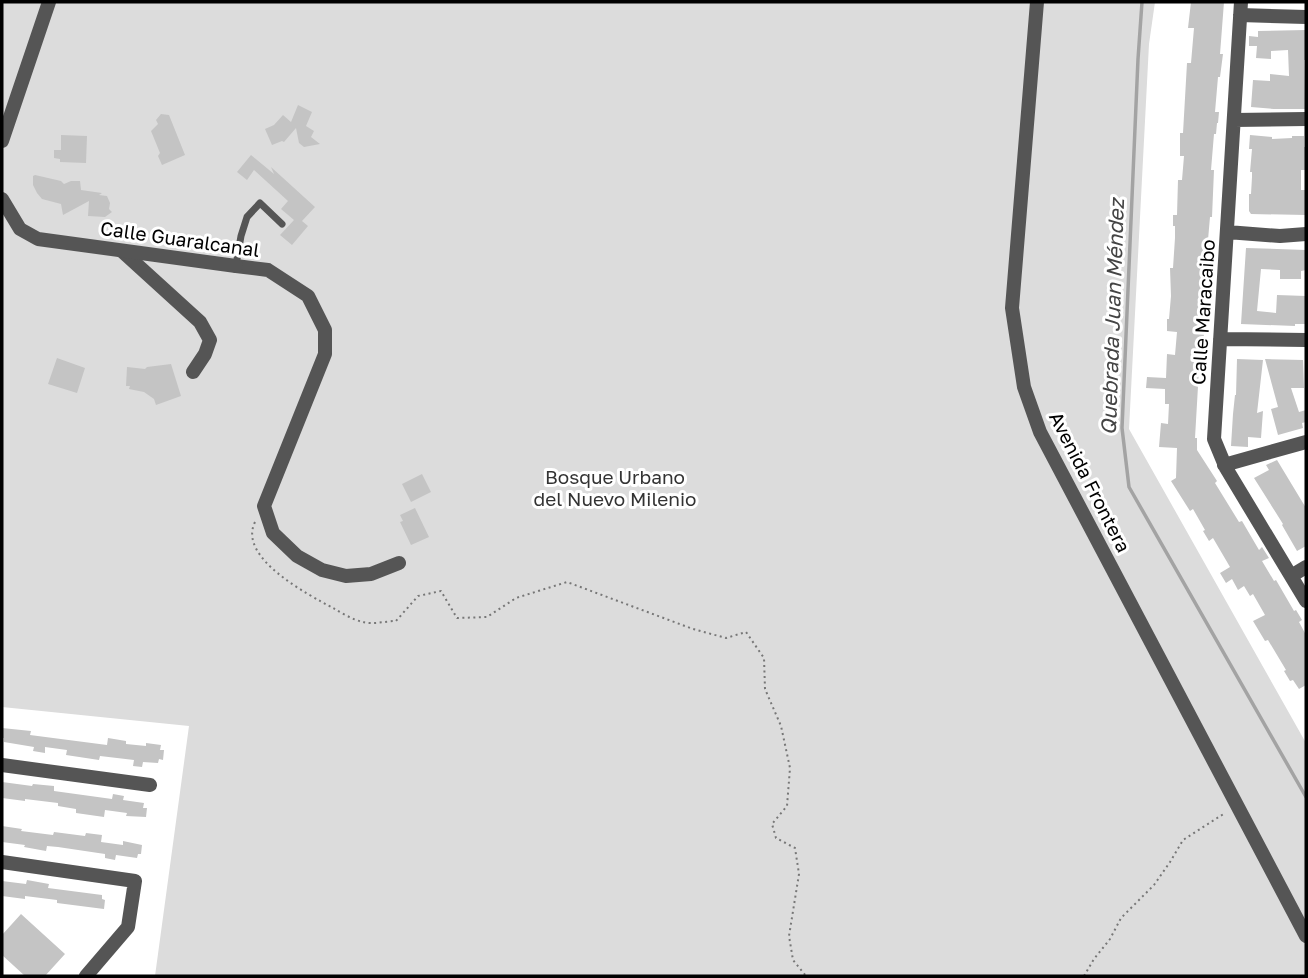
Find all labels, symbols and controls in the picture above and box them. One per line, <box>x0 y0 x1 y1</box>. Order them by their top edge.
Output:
water label: Quebrada Juan Méndez <box>1095 196 1129 436</box>
street label: Calle Guaralcanal <box>99 216 261 261</box>
street label: Calle Maracaibo <box>1186 238 1219 385</box>
street label: Avenida Frontera <box>1045 408 1136 556</box>
park label: Bosque Urbano del Nuevo Milenio <box>533 465 697 510</box>

